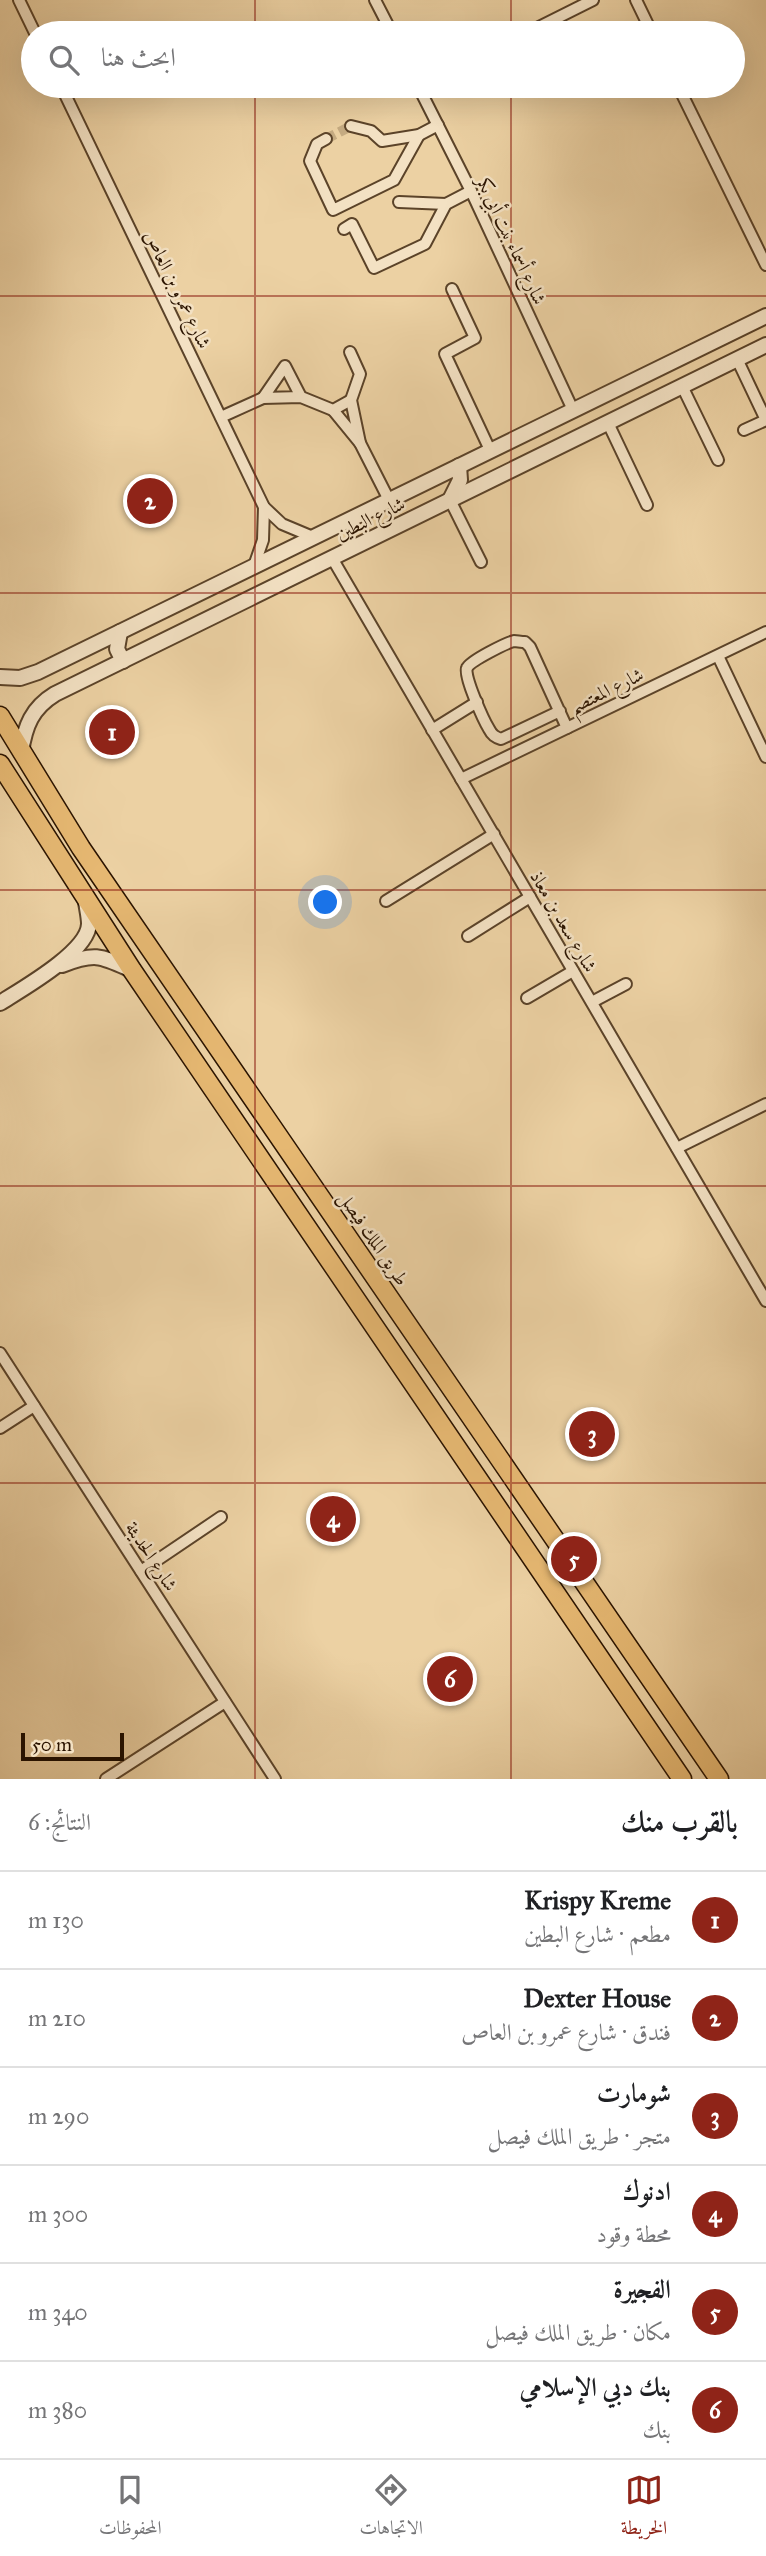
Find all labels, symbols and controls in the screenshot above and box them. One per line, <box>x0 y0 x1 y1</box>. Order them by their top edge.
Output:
search box <box>21 21 745 98</box>
icon: search <box>45 41 83 79</box>
text: ابحث هنا <box>101 41 176 73</box>
street label: شارع أسماء بنت أبي بكر <box>467 170 552 310</box>
street label: شارع عمرو بن العاص <box>135 226 216 354</box>
pin: 2 <box>127 475 173 527</box>
street label: شارع البطين <box>332 492 410 549</box>
street label: شارع المعتصم <box>565 663 651 726</box>
pin: 1 <box>89 706 135 758</box>
street label: شارع سعد بن معاذ <box>522 866 602 978</box>
your location <box>308 885 342 919</box>
street label: طريق الملك فيصل <box>332 1187 414 1291</box>
pin: 3 <box>569 1408 615 1460</box>
pin: 4 <box>310 1493 356 1545</box>
street label: شارع الحديثة <box>117 1517 183 1597</box>
pin: 5 <box>551 1533 597 1585</box>
pin: 6 <box>427 1653 473 1705</box>
scale bar <box>21 1730 124 1762</box>
text: 50 m <box>32 1733 72 1756</box>
text: بالقرب منك <box>621 1804 738 1840</box>
text: النتائج: 6 <box>28 1808 91 1836</box>
text: Krispy Kreme <box>524 1884 671 1916</box>
text: 130 m <box>28 1906 84 1934</box>
text: 1 <box>710 1906 720 1934</box>
text: مطعم · شارع البطين <box>524 1920 671 1948</box>
text: Dexter House <box>523 1982 671 2014</box>
text: 210 m <box>28 2004 86 2032</box>
text: 2 <box>709 2004 721 2032</box>
text: فندق · شارع عمرو بن العاص <box>461 2018 671 2046</box>
text: شومارت <box>597 2077 671 2109</box>
text: 290 m <box>28 2102 89 2130</box>
text: 3 <box>710 2102 720 2130</box>
text: متجر · طريق الملك فيصل <box>487 2122 671 2150</box>
text: ادنوك <box>623 2175 671 2207</box>
text: 300 m <box>28 2200 88 2228</box>
text: 4 <box>709 2200 721 2228</box>
text: محطة وقود <box>596 2220 671 2248</box>
text: الفجيرة <box>613 2273 671 2305</box>
text: 340 m <box>28 2298 88 2326</box>
text: 5 <box>710 2298 720 2326</box>
text: مكان · طريق الملك فيصل <box>485 2318 671 2346</box>
text: بنك دبي الإسلامي <box>519 2371 671 2403</box>
text: 380 m <box>28 2396 87 2424</box>
text: 6 <box>709 2396 721 2424</box>
text: بنك <box>643 2416 671 2444</box>
tab: المحفوظات <box>99 2471 162 2546</box>
tab: الاتجاهات <box>360 2471 423 2546</box>
tab: الخريطة <box>621 2471 667 2546</box>

